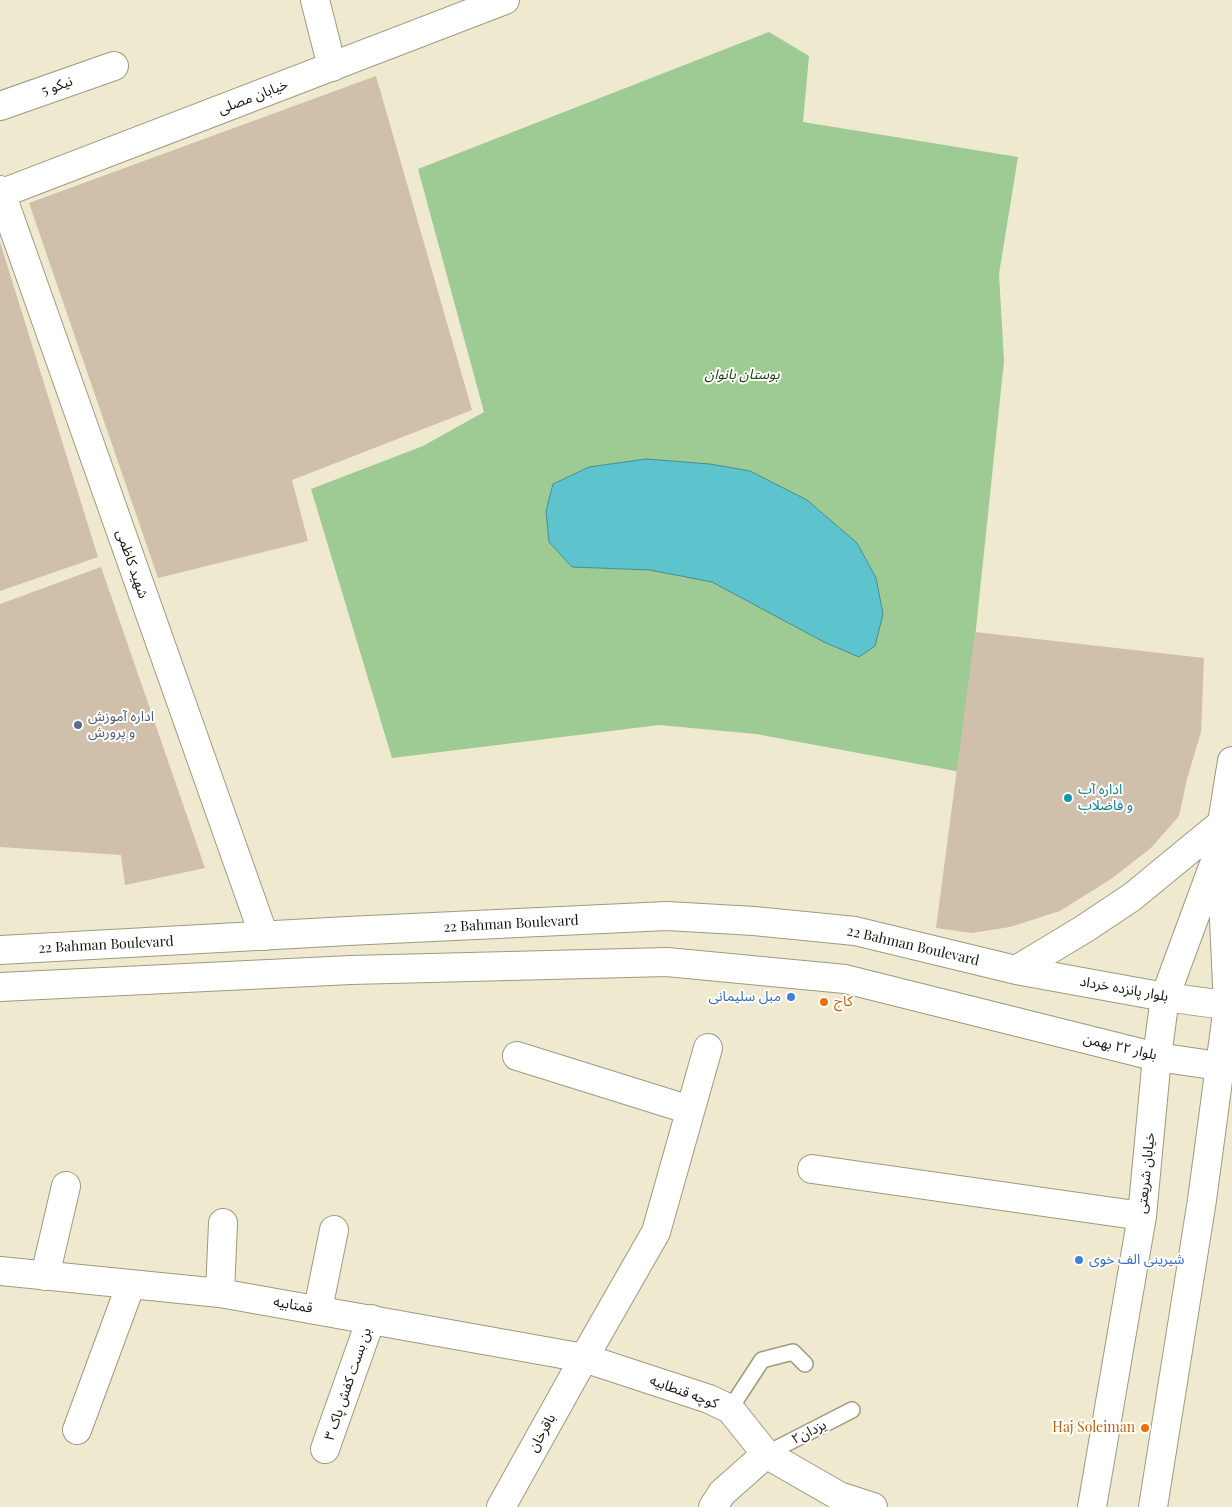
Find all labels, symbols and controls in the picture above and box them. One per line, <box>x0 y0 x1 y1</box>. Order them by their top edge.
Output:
street label: نیکو 5 <box>39 73 75 99</box>
street label: خیابان مصلی <box>216 76 290 118</box>
park label: بوستان بانوان <box>705 367 779 383</box>
street label: شهید کاظمی <box>112 527 152 601</box>
place label: اداره آموزش و پرورش <box>88 709 154 742</box>
marker: اداره آموزش و پرورش <box>72 719 84 731</box>
place label: اداره آب و فاضلاب <box>1078 782 1133 814</box>
marker: اداره آب و فاضلاب <box>1062 792 1074 804</box>
street label: 22 Bahman Boulevard <box>443 912 579 936</box>
street label: 22 Bahman Boulevard <box>845 923 981 969</box>
street label: 22 Bahman Boulevard <box>38 933 174 957</box>
street label: بلوار پانزده خرداد <box>1078 973 1170 1005</box>
place label: مبل سلیمانی <box>709 989 781 1005</box>
marker: مبل سلیمانی <box>785 991 797 1003</box>
place label: کاج <box>834 994 853 1010</box>
marker: کاج <box>818 996 830 1008</box>
street label: بلوار ۲۲ بهمن <box>1081 1030 1159 1064</box>
street label: خیابان شریعتی <box>1133 1132 1159 1214</box>
place label: شیرینی الف خوی <box>1089 1252 1184 1268</box>
marker: شیرینی الف خوی <box>1073 1254 1085 1266</box>
street label: قمتابیه <box>272 1293 314 1317</box>
street label: بن بست کفش پاک ۳ <box>321 1326 375 1442</box>
street label: کوچه قنطابیه <box>647 1372 721 1412</box>
street label: باقرخان <box>525 1411 559 1455</box>
street label: یزدان۲ <box>789 1416 829 1448</box>
place label: Haj Soleiman <box>1052 1420 1135 1436</box>
marker: Haj Soleiman <box>1139 1422 1151 1434</box>

